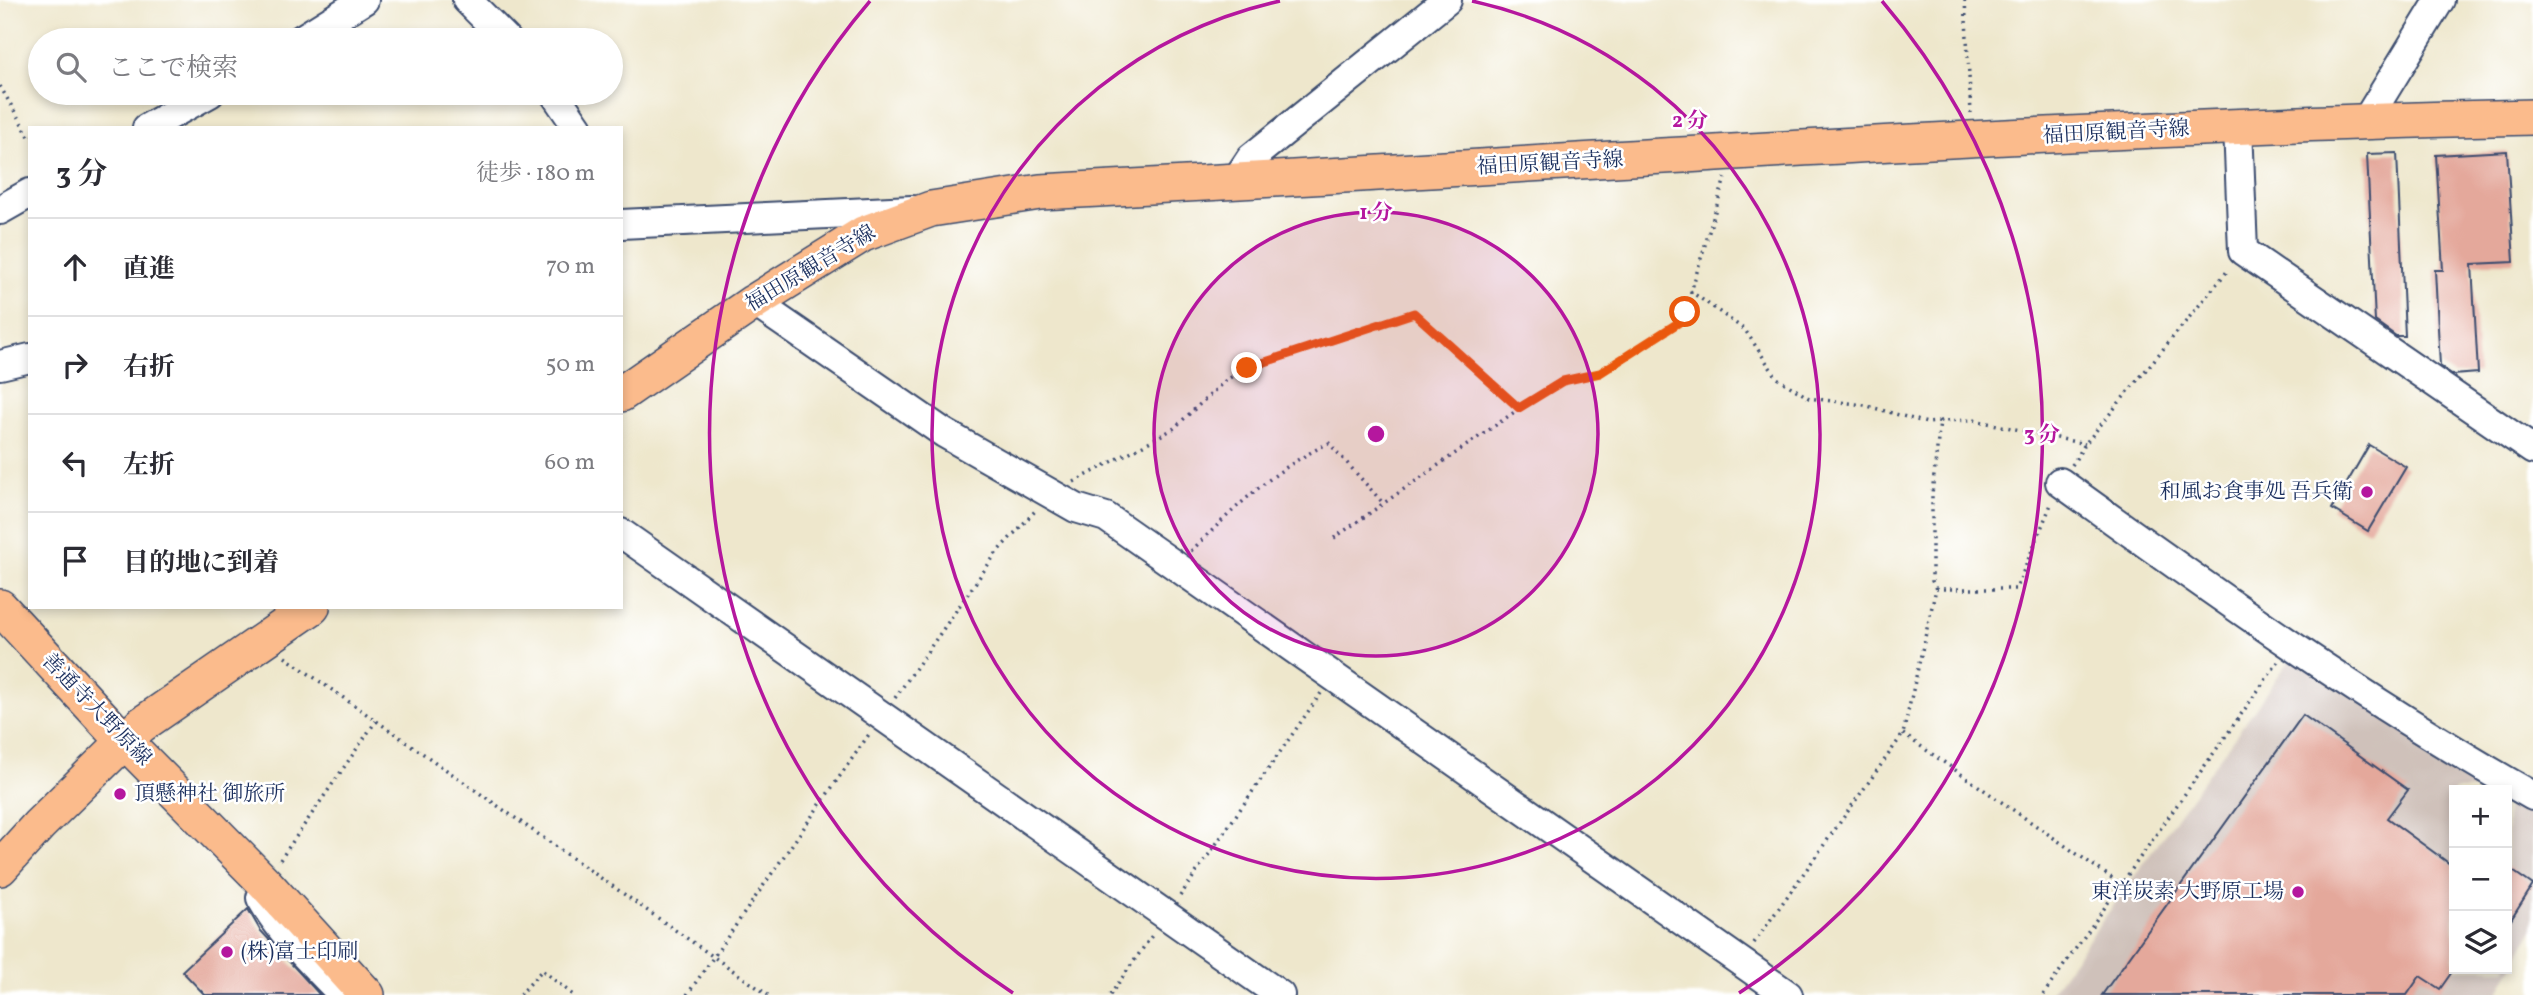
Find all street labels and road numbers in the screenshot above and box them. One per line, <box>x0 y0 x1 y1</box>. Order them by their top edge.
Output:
street label: 福田原観音寺線 <box>2042 115 2190 151</box>
street label: 福田原観音寺線 <box>1476 146 1624 182</box>
street label: 福田原観音寺線 <box>741 219 881 319</box>
street label: 善通寺大野原線 <box>35 647 157 773</box>

